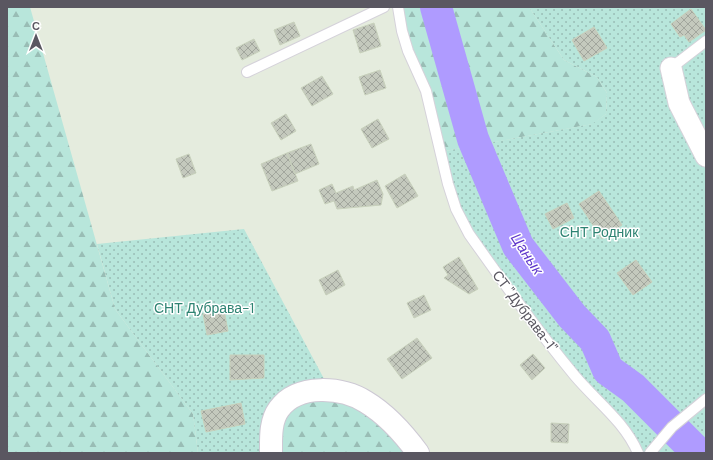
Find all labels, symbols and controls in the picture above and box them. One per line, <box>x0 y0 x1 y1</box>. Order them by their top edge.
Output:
north arrow <box>16 16 56 56</box>
text: С <box>32 19 40 33</box>
park label: СНТ Родник <box>560 223 639 241</box>
water label: Цанык <box>506 229 548 280</box>
street label: СТ "Дубрава-1" <box>488 267 562 355</box>
park label: СНТ Дубрава-1 <box>154 299 254 317</box>

